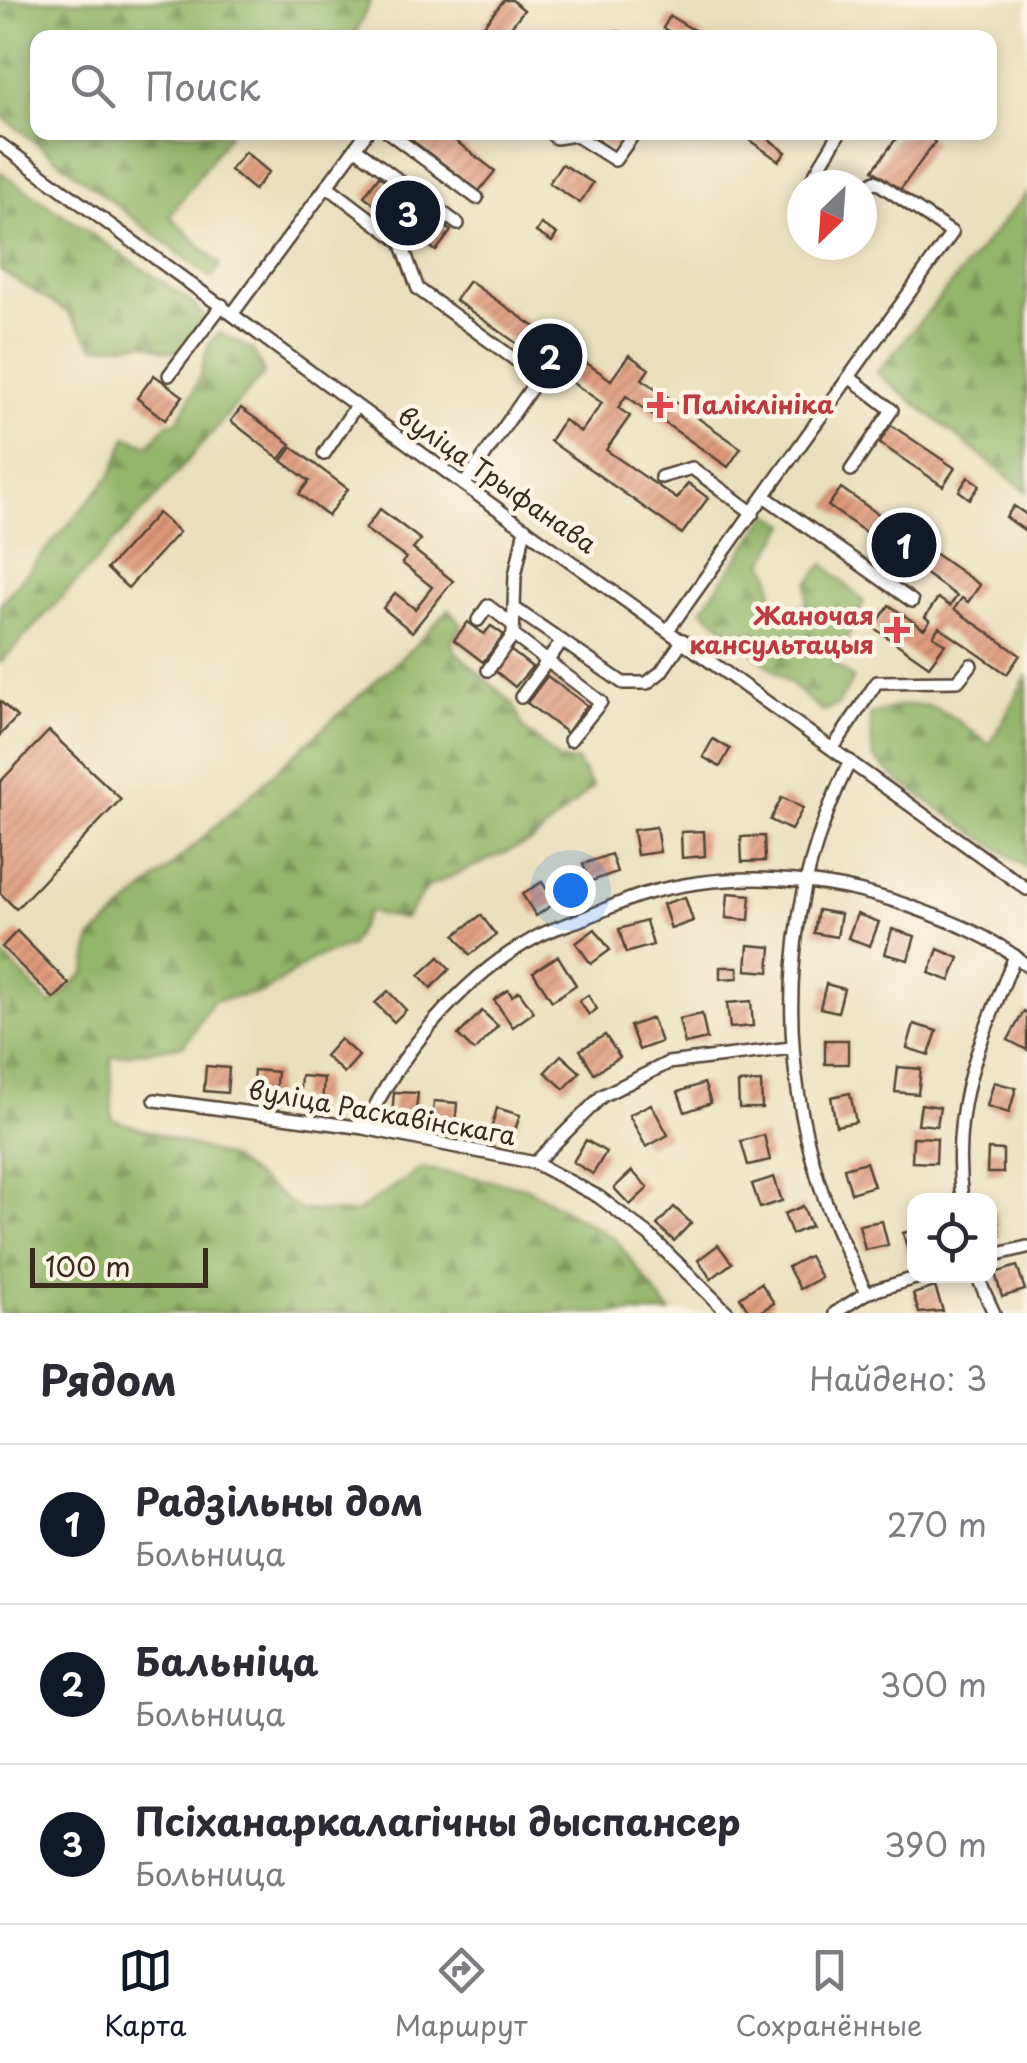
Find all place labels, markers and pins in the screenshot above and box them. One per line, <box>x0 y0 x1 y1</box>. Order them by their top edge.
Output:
pin: 3 <box>376 176 440 250</box>
pin: 2 <box>518 318 582 394</box>
place label: Паліклініка <box>682 385 834 423</box>
marker: Паліклініка <box>647 392 673 418</box>
pin: 1 <box>872 508 936 582</box>
place label: Жаночая кансультацыя <box>689 596 874 663</box>
marker: Жаночая кансультацыя <box>884 617 910 643</box>

